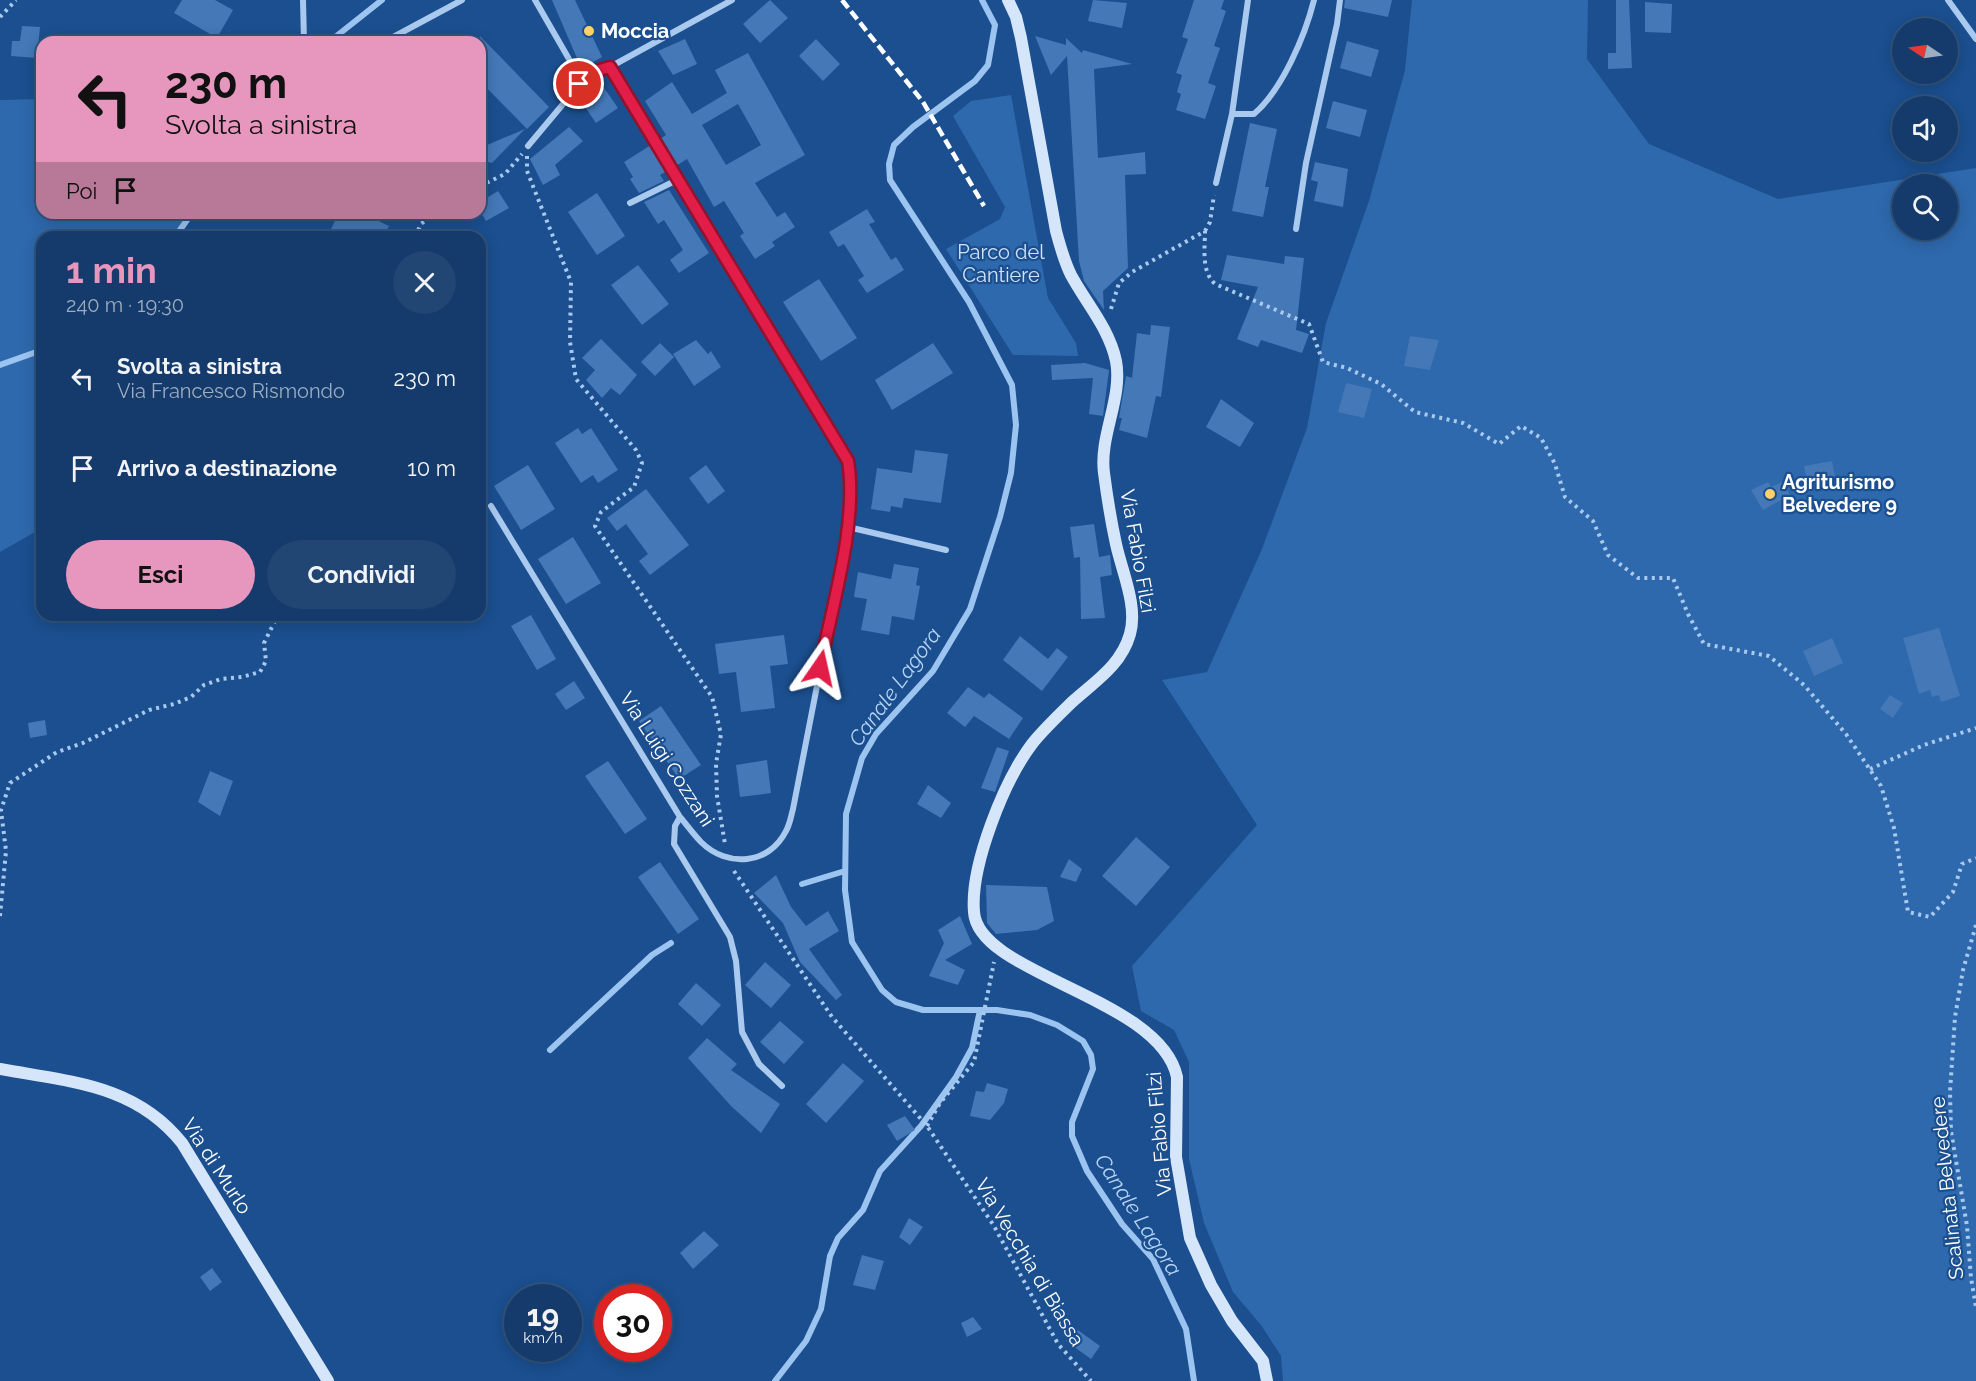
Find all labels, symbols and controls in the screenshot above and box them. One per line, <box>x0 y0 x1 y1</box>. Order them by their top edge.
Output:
north arrow <box>1892 18 1958 84</box>
map controls <box>1892 18 1958 240</box>
place label: Moccia <box>601 19 669 43</box>
marker: Moccia <box>582 24 596 38</box>
pin <box>553 58 604 109</box>
text: 230 m <box>165 59 287 108</box>
icon: left <box>66 60 144 138</box>
icon: arrive <box>562 67 595 100</box>
button: sound <box>1892 96 1958 162</box>
text: Svolta a sinistra <box>165 109 357 140</box>
icon: arrive <box>109 174 142 207</box>
button: search <box>1892 174 1958 240</box>
text: Poi <box>66 178 97 204</box>
park label: Parco del Cantiere <box>957 240 1045 287</box>
text: 1 min <box>66 249 157 291</box>
button: close <box>393 251 456 314</box>
text: 240 m · 19:30 <box>66 293 184 317</box>
text: Svolta a sinistra <box>117 353 282 379</box>
icon: left <box>66 362 99 395</box>
text: 230 m <box>393 365 456 391</box>
text: Via Francesco Rismondo <box>117 379 345 403</box>
icon: arrive <box>66 452 99 485</box>
text: Arrivo a destinazione <box>117 455 337 481</box>
text: 10 m <box>407 455 456 481</box>
place label: Agriturismo Belvedere 9 <box>1782 470 1897 517</box>
street label: Via Fabio Filzi <box>1115 487 1161 615</box>
marker: Agriturismo Belvedere 9 <box>1763 487 1777 501</box>
button: Esci <box>66 540 255 609</box>
button: Condividi <box>267 540 456 609</box>
water label: Canale Lagora <box>843 623 946 751</box>
position arrow <box>788 636 852 700</box>
street label: Via Luigi Cozzani <box>615 687 719 831</box>
street label: Via Fabio Filzi <box>1142 1071 1176 1197</box>
street label: Scalinata Belvedere <box>1925 1095 1969 1281</box>
street label: Via di Murlo <box>177 1113 257 1219</box>
water label: Canale Lagora <box>1090 1149 1187 1280</box>
street label: Via Vecchia di Biassa <box>970 1174 1090 1350</box>
speed limit sign: 30 <box>594 1284 672 1362</box>
text: 19 <box>527 1298 559 1333</box>
text: km/h <box>523 1329 563 1347</box>

